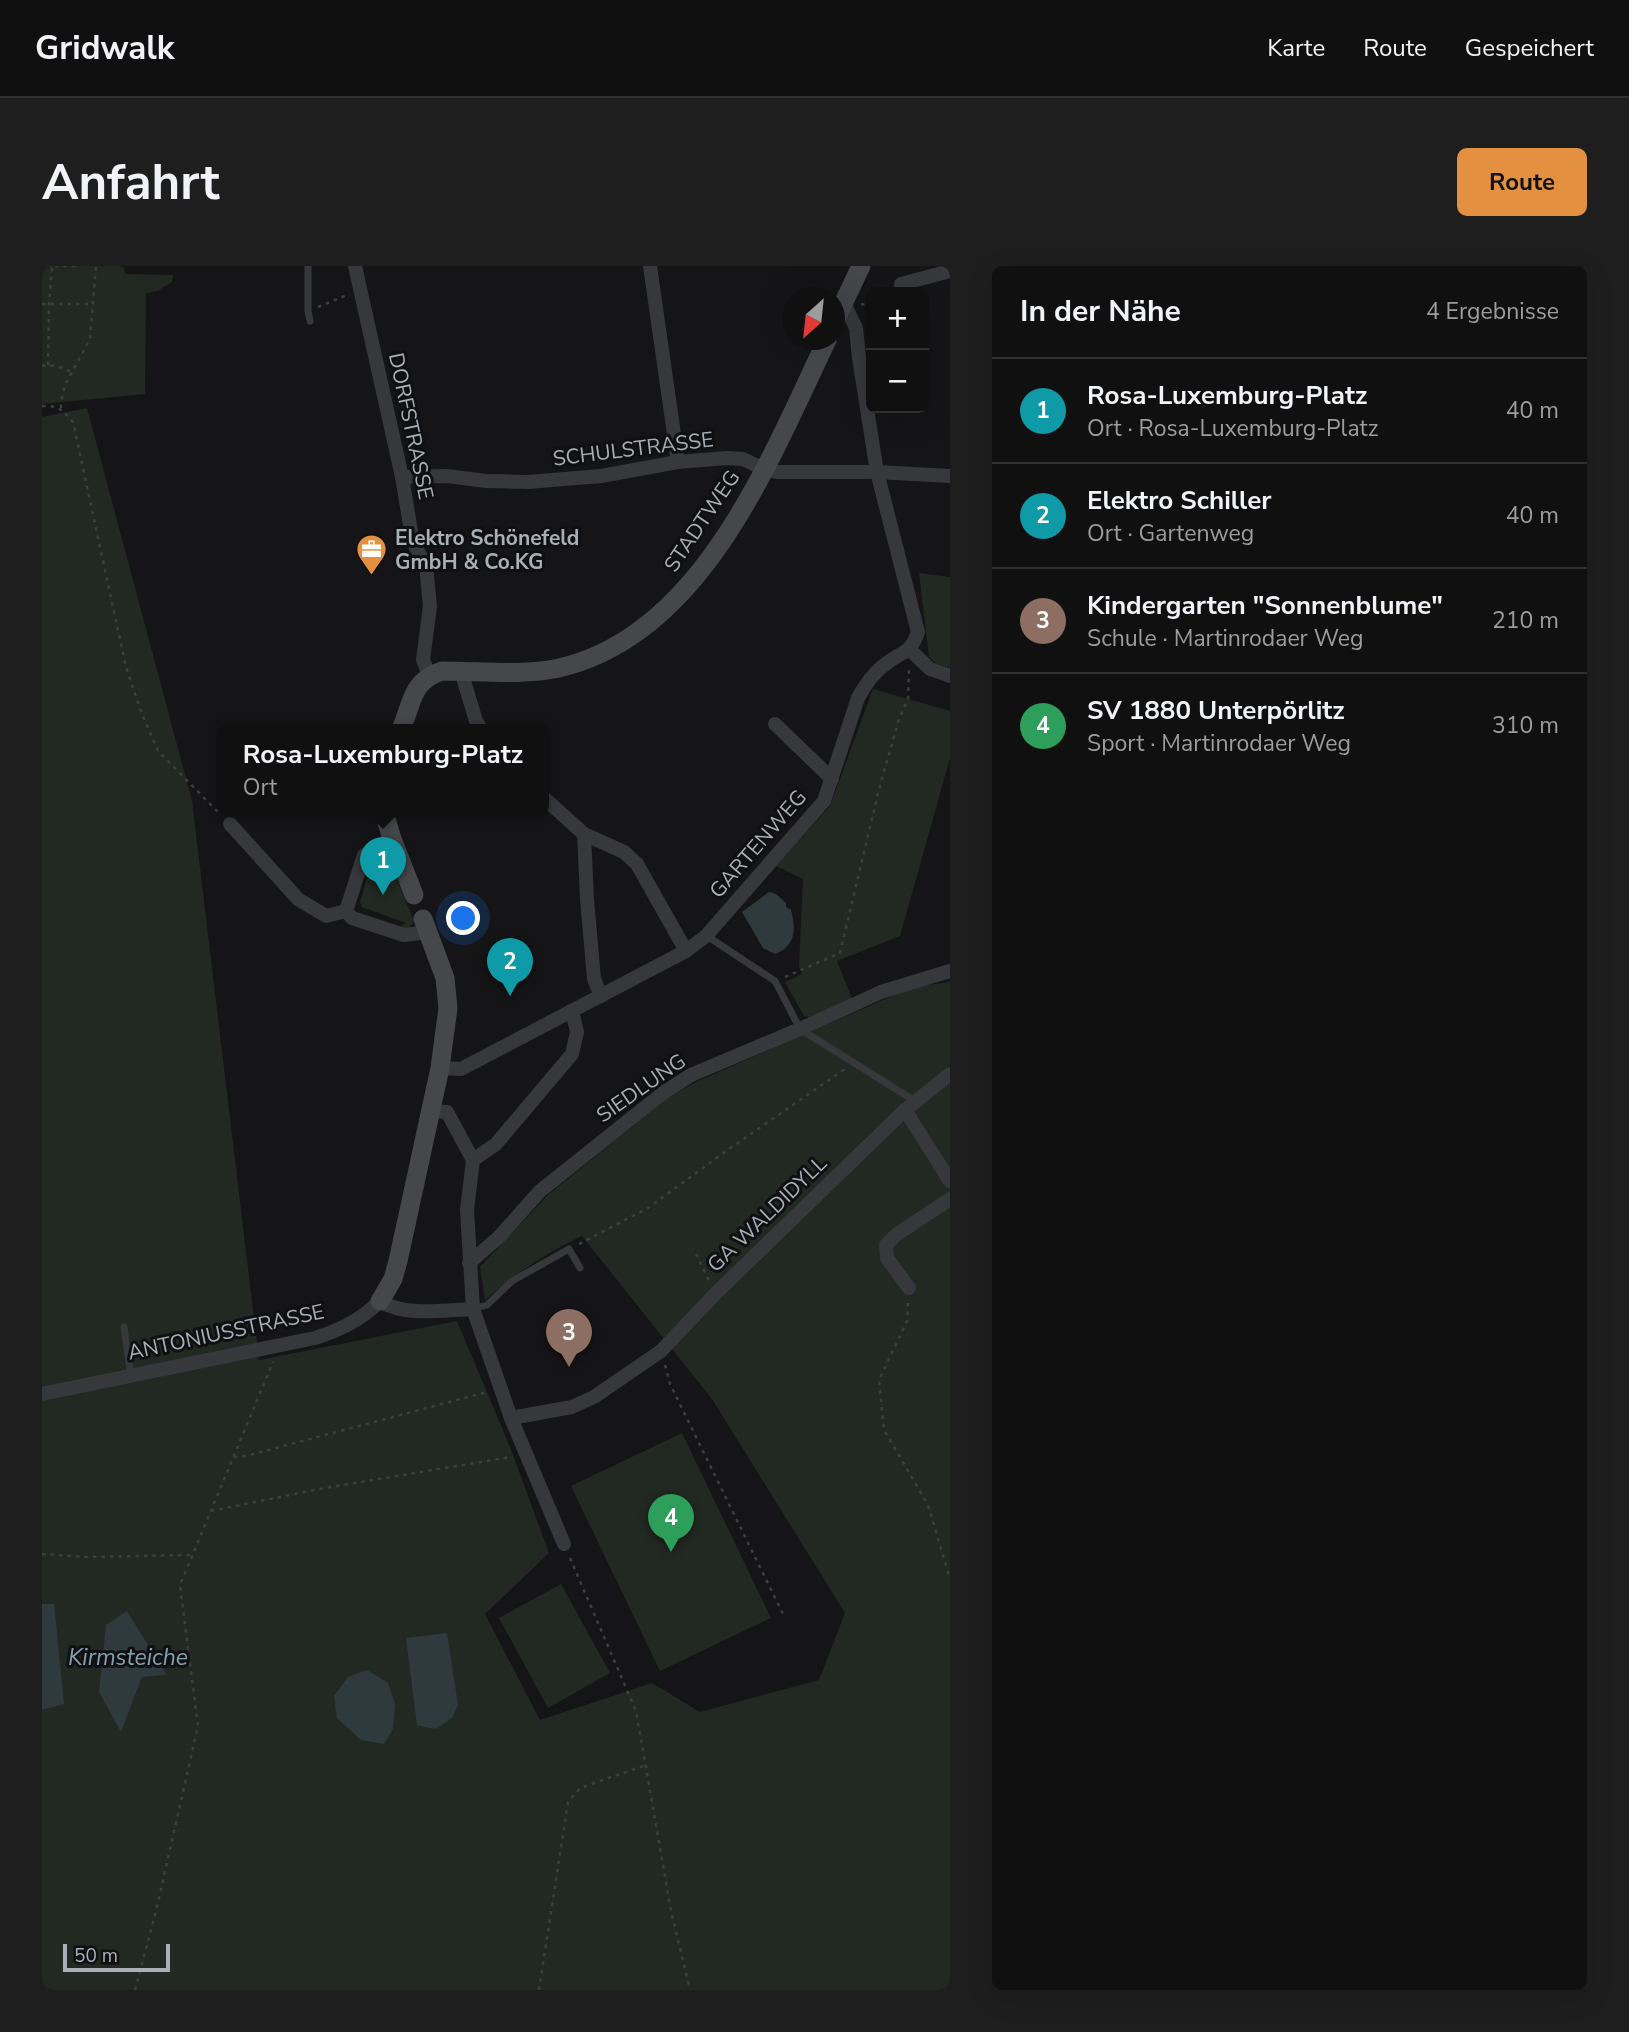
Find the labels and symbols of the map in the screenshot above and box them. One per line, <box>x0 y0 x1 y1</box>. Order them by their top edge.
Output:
north arrow <box>782 287 845 350</box>
street label: DORFSTRASSE <box>382 350 440 502</box>
street label: SCHULSTRASSE <box>551 425 715 473</box>
street label: STADTWEG <box>658 465 746 577</box>
place label: Elektro Schönefeld GmbH & Co.KG <box>395 524 579 576</box>
office icon: Elektro Schönefeld GmbH & Co.KG <box>355 533 389 577</box>
street label: GARTENWEG <box>703 784 813 904</box>
pin: 1 <box>360 837 406 895</box>
your location <box>446 901 480 935</box>
pin: 2 <box>487 938 533 996</box>
street label: SIEDLUNG <box>591 1047 691 1129</box>
street label: GA WALDIDYLL <box>701 1149 833 1278</box>
street label: ANTONIUSSTRASSE <box>125 1298 327 1366</box>
pin: 3 <box>546 1309 592 1367</box>
pin: 4 <box>648 1494 694 1552</box>
water label: Kirmsteiche <box>68 1642 188 1673</box>
scale bar <box>63 1941 170 1973</box>

